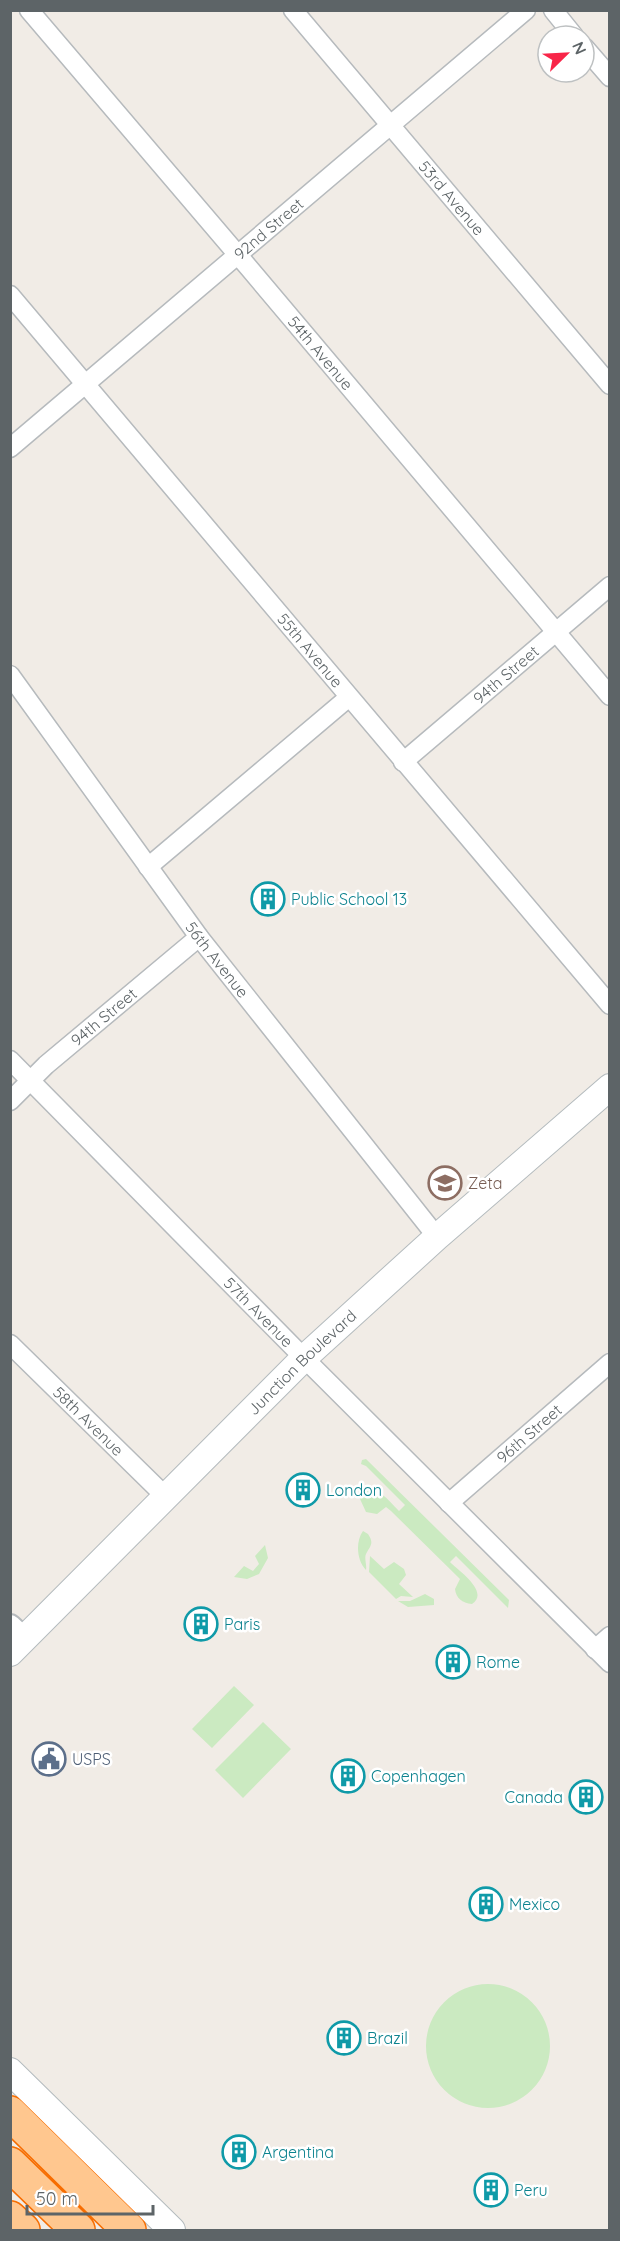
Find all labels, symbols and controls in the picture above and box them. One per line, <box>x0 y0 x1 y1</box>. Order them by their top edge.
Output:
north arrow <box>536 24 596 84</box>
text: N <box>568 38 591 57</box>
street label: 53rd Avenue <box>415 156 489 239</box>
street label: 92nd Street <box>230 194 307 264</box>
street label: 54th Avenue <box>284 312 357 394</box>
street label: 55th Avenue <box>273 609 347 691</box>
street label: 94th Street <box>469 641 543 708</box>
building icon: Public School 13 <box>250 881 286 917</box>
place label: Public School 13 <box>291 889 407 909</box>
street label: 56th Avenue <box>181 918 253 1002</box>
street label: 94th Street <box>66 983 141 1050</box>
school or university icon: Zeta <box>427 1165 463 1201</box>
place label: Zeta <box>468 1173 502 1193</box>
street label: 57th Avenue <box>220 1273 298 1351</box>
street label: Junction Boulevard <box>243 1305 360 1419</box>
street label: 58th Avenue <box>49 1382 128 1460</box>
street label: 96th Street <box>492 1400 566 1467</box>
building icon: London <box>285 1472 321 1508</box>
place label: London <box>326 1480 382 1500</box>
building icon: Paris <box>183 1606 219 1642</box>
place label: Paris <box>224 1614 260 1634</box>
building icon: Rome <box>435 1644 471 1680</box>
place label: Rome <box>476 1652 520 1672</box>
public building icon: USPS <box>31 1741 67 1777</box>
place label: USPS <box>72 1749 111 1769</box>
building icon: Copenhagen <box>330 1758 366 1794</box>
place label: Copenhagen <box>371 1766 466 1786</box>
building icon: Canada <box>568 1779 604 1815</box>
place label: Canada <box>505 1787 563 1807</box>
building icon: Mexico <box>468 1886 504 1922</box>
place label: Mexico <box>509 1894 560 1914</box>
building icon: Brazil <box>326 2020 362 2056</box>
place label: Brazil <box>367 2028 408 2048</box>
building icon: Argentina <box>221 2134 257 2170</box>
place label: Argentina <box>262 2142 334 2162</box>
building icon: Peru <box>473 2172 509 2208</box>
scale bar <box>27 2178 153 2216</box>
place label: Peru <box>514 2180 548 2200</box>
text: 50 m <box>36 2187 78 2210</box>

